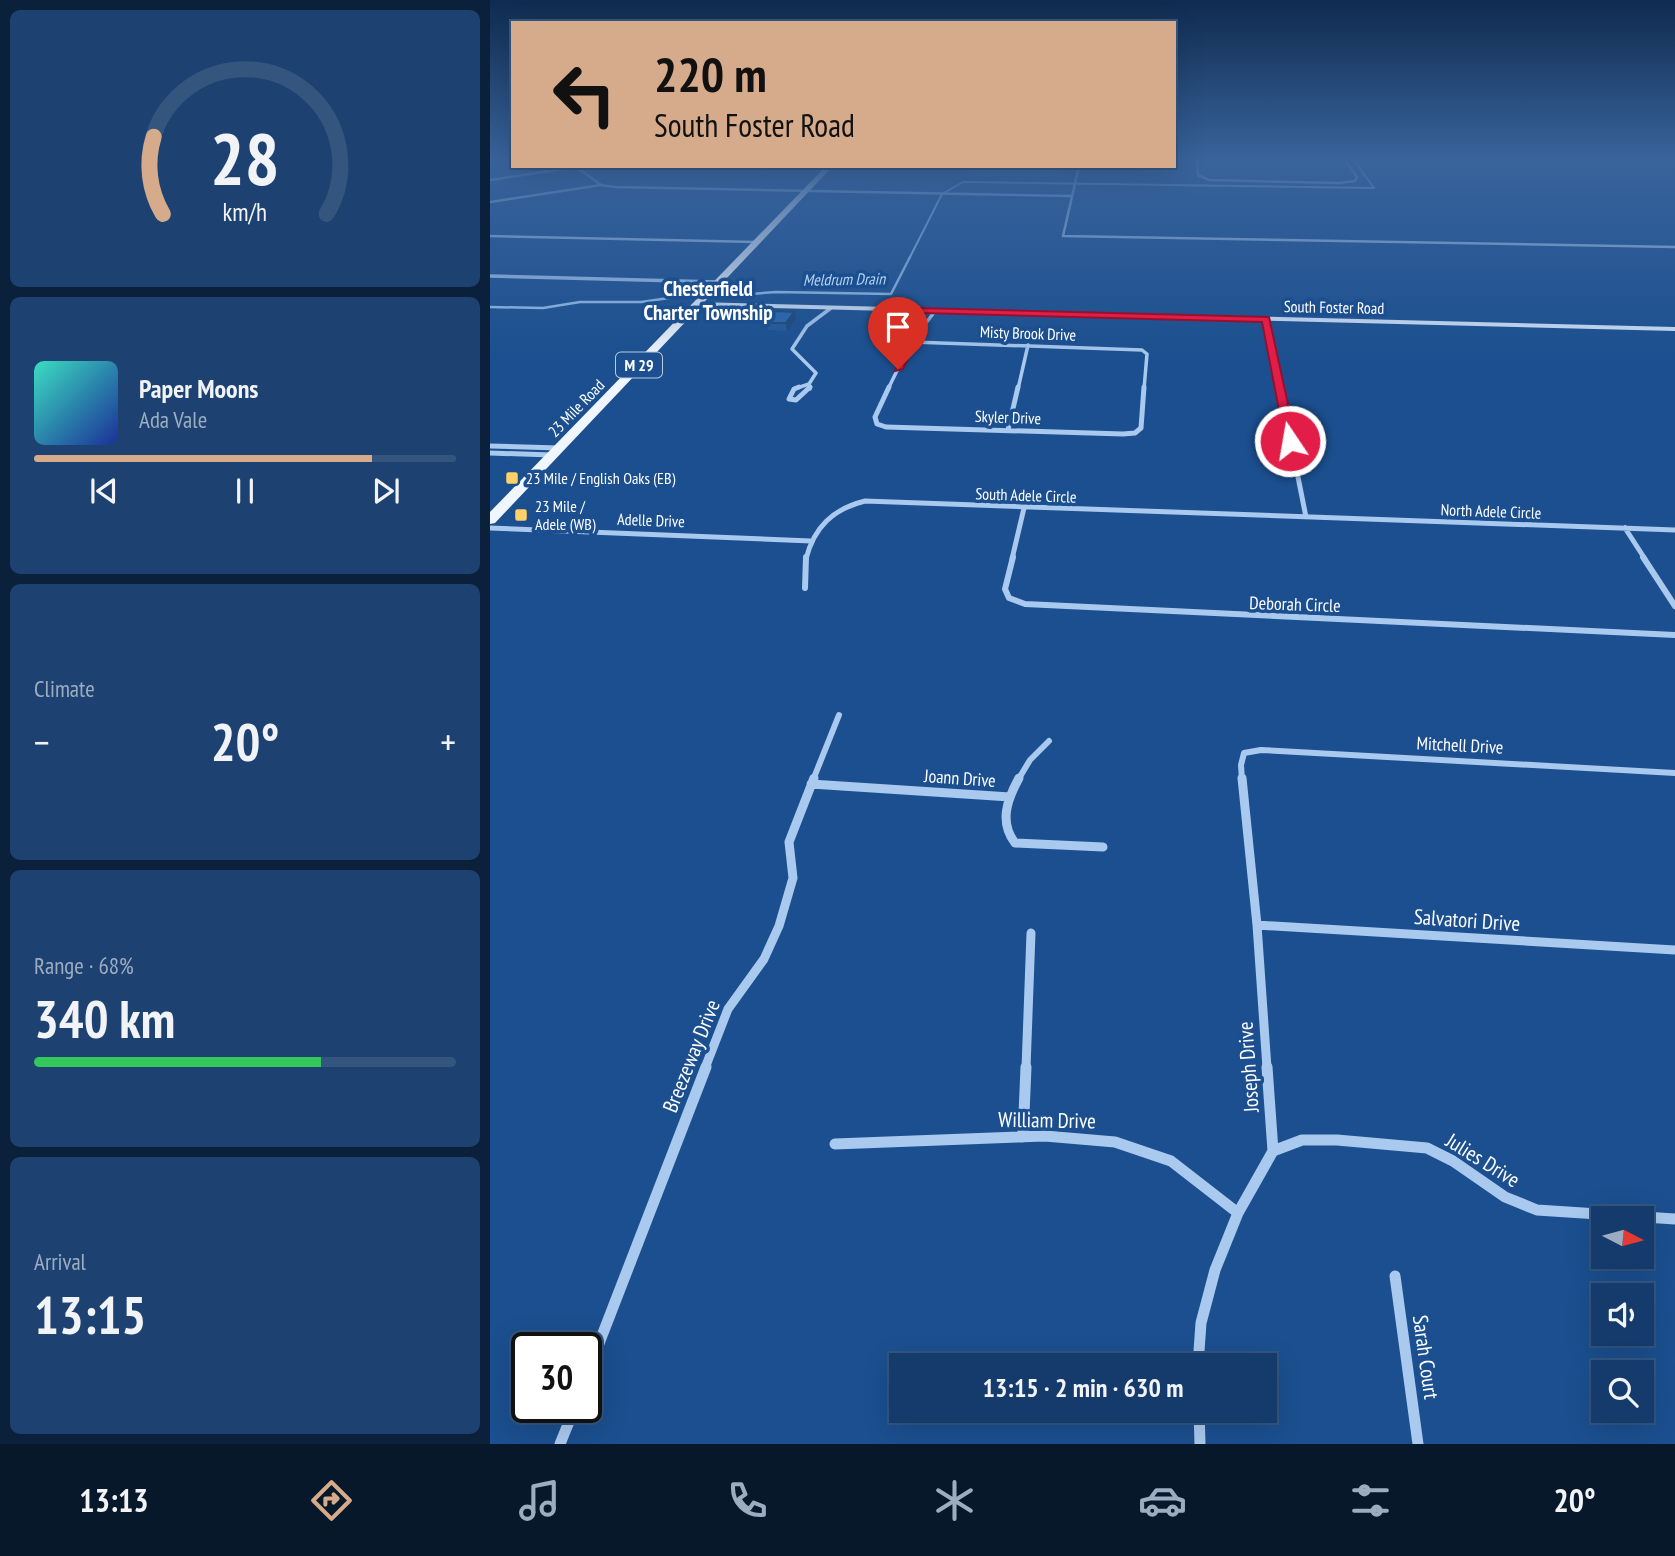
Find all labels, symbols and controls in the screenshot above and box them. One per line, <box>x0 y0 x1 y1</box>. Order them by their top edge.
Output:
text: 220 m <box>654 42 767 106</box>
icon: left <box>539 49 630 140</box>
text: South Foster Road <box>654 104 855 146</box>
text: 28 <box>210 111 280 205</box>
text: km/h <box>223 196 267 228</box>
water label: Meldrum Drain <box>803 268 886 290</box>
district label: Chesterfield Charter Township <box>643 275 773 326</box>
street label: South Foster Road <box>1284 296 1384 318</box>
pin <box>868 297 928 369</box>
icon: arrive <box>879 308 917 346</box>
street label: Misty Brook Drive <box>980 321 1076 345</box>
road number: M 29 <box>616 352 662 378</box>
text: Paper Moons <box>139 372 258 405</box>
street label: 23 Mile Road <box>544 375 608 441</box>
position arrow <box>1253 404 1327 478</box>
text: Ada Vale <box>139 405 207 434</box>
street label: Skyler Drive <box>975 406 1041 428</box>
place label: 23 Mile / English Oaks (EB) <box>526 468 675 488</box>
marker: 23 Mile / English Oaks (EB) <box>504 470 520 486</box>
icon: previous <box>85 472 123 510</box>
icon: pause <box>226 472 264 510</box>
icon: next <box>367 472 405 510</box>
street label: South Adele Circle <box>975 483 1077 507</box>
place label: 23 Mile / Adele (WB) <box>535 496 596 534</box>
street label: North Adele Circle <box>1440 499 1542 523</box>
marker: 23 Mile / Adele (WB) <box>513 507 529 523</box>
street label: Adelle Drive <box>617 509 685 531</box>
street label: Deborah Circle <box>1249 591 1341 617</box>
text: Climate <box>34 674 95 703</box>
text: 20° <box>211 708 279 775</box>
text: − <box>34 717 50 766</box>
text: + <box>440 717 456 766</box>
street label: Mitchell Drive <box>1416 731 1504 759</box>
street label: Joann Drive <box>922 764 997 792</box>
street label: Salvatori Drive <box>1413 903 1521 937</box>
text: Range · 68% <box>34 951 134 980</box>
text: 340 km <box>34 985 175 1052</box>
street label: Breezeway Drive <box>656 996 726 1116</box>
street label: Joseph Drive <box>1231 1021 1265 1114</box>
street label: William Drive <box>998 1106 1096 1134</box>
street label: Julies Drive <box>1440 1126 1525 1193</box>
north arrow <box>1591 1206 1654 1269</box>
map controls <box>1591 1206 1654 1423</box>
text: Arrival <box>34 1247 86 1276</box>
text: 13:15 <box>34 1281 146 1348</box>
button: sound <box>1591 1283 1654 1346</box>
street label: Sarah Court <box>1407 1313 1445 1401</box>
speed limit sign: 30 <box>511 1332 602 1423</box>
button: search <box>1591 1360 1654 1423</box>
text: 13:15 · 2 min · 630 m <box>983 1371 1183 1404</box>
icon: directions <box>307 1476 356 1525</box>
icon: music <box>515 1476 564 1525</box>
icon: phone <box>723 1476 772 1525</box>
icon: climate <box>930 1476 979 1525</box>
icon: car <box>1138 1476 1187 1525</box>
icon: filters <box>1346 1476 1395 1525</box>
text: 13:13 <box>79 1479 149 1521</box>
text: 20° <box>1553 1479 1596 1521</box>

